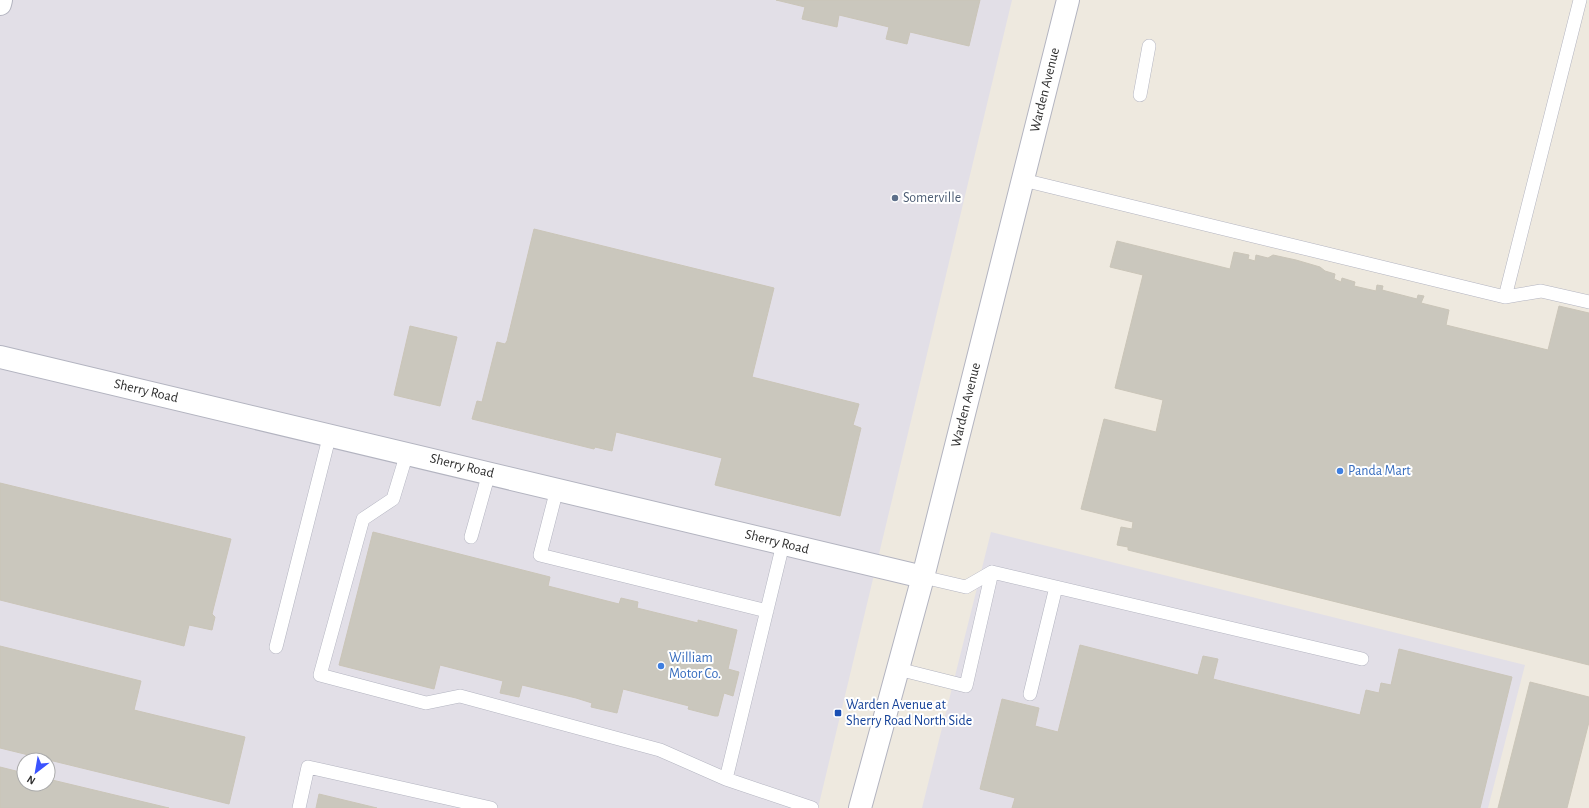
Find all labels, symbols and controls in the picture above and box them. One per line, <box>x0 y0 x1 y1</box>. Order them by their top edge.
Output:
street label: Warden Avenue <box>1028 46 1062 134</box>
place label: Somerville <box>903 191 961 205</box>
marker: Somerville <box>890 193 900 203</box>
street label: Warden Avenue <box>949 361 983 449</box>
street label: Sherry Road <box>112 377 180 405</box>
street label: Sherry Road <box>428 451 496 481</box>
place label: Panda Mart <box>1348 464 1411 478</box>
marker: Panda Mart <box>1335 466 1345 476</box>
street label: Sherry Road <box>743 527 811 557</box>
place label: William Motor Co. <box>669 651 721 681</box>
marker: William Motor Co. <box>656 661 666 671</box>
place label: Warden Avenue at Sherry Road North Side <box>846 698 972 728</box>
marker: Warden Avenue at Sherry Road North Side <box>833 708 843 718</box>
north arrow <box>16 752 56 792</box>
text: N <box>25 773 37 787</box>

